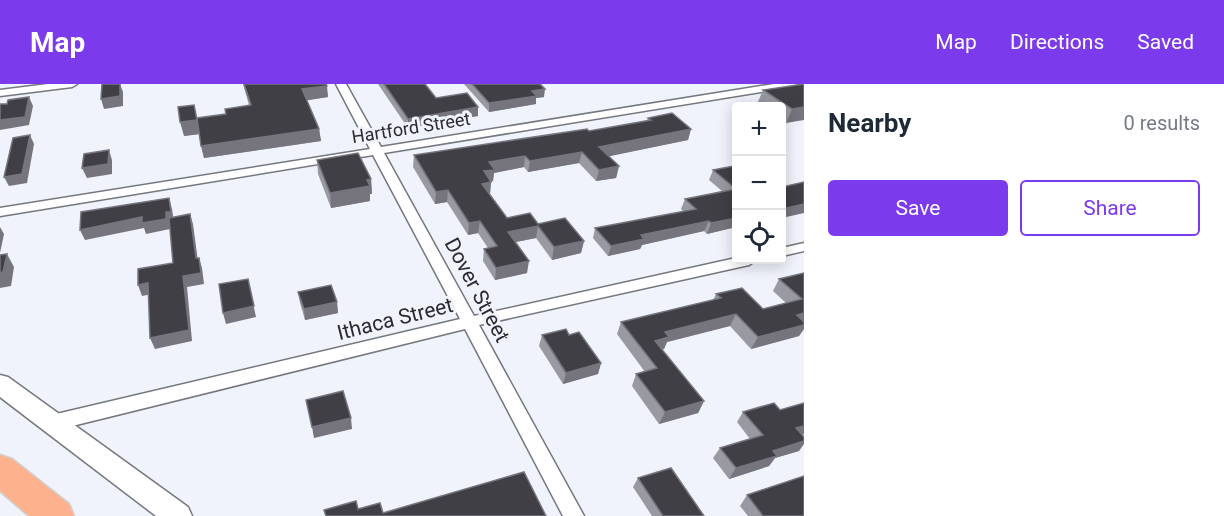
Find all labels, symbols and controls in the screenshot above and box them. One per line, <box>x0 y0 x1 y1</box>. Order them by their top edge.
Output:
text: Map <box>30 26 85 59</box>
text: Map <box>935 30 977 54</box>
text: Directions <box>1010 30 1104 54</box>
text: Saved <box>1137 30 1194 54</box>
map controls <box>732 102 786 264</box>
button: + <box>732 102 786 156</box>
street label: Hartford Street <box>350 108 472 147</box>
text: Nearby <box>828 108 911 138</box>
text: 0 results <box>1124 111 1200 135</box>
button: − <box>732 156 786 210</box>
button: Save <box>828 180 1008 236</box>
button: Share <box>1020 180 1200 236</box>
button: locate <box>732 210 786 264</box>
street label: Dover Street <box>440 234 515 346</box>
street label: Ithaca Street <box>335 293 456 345</box>

